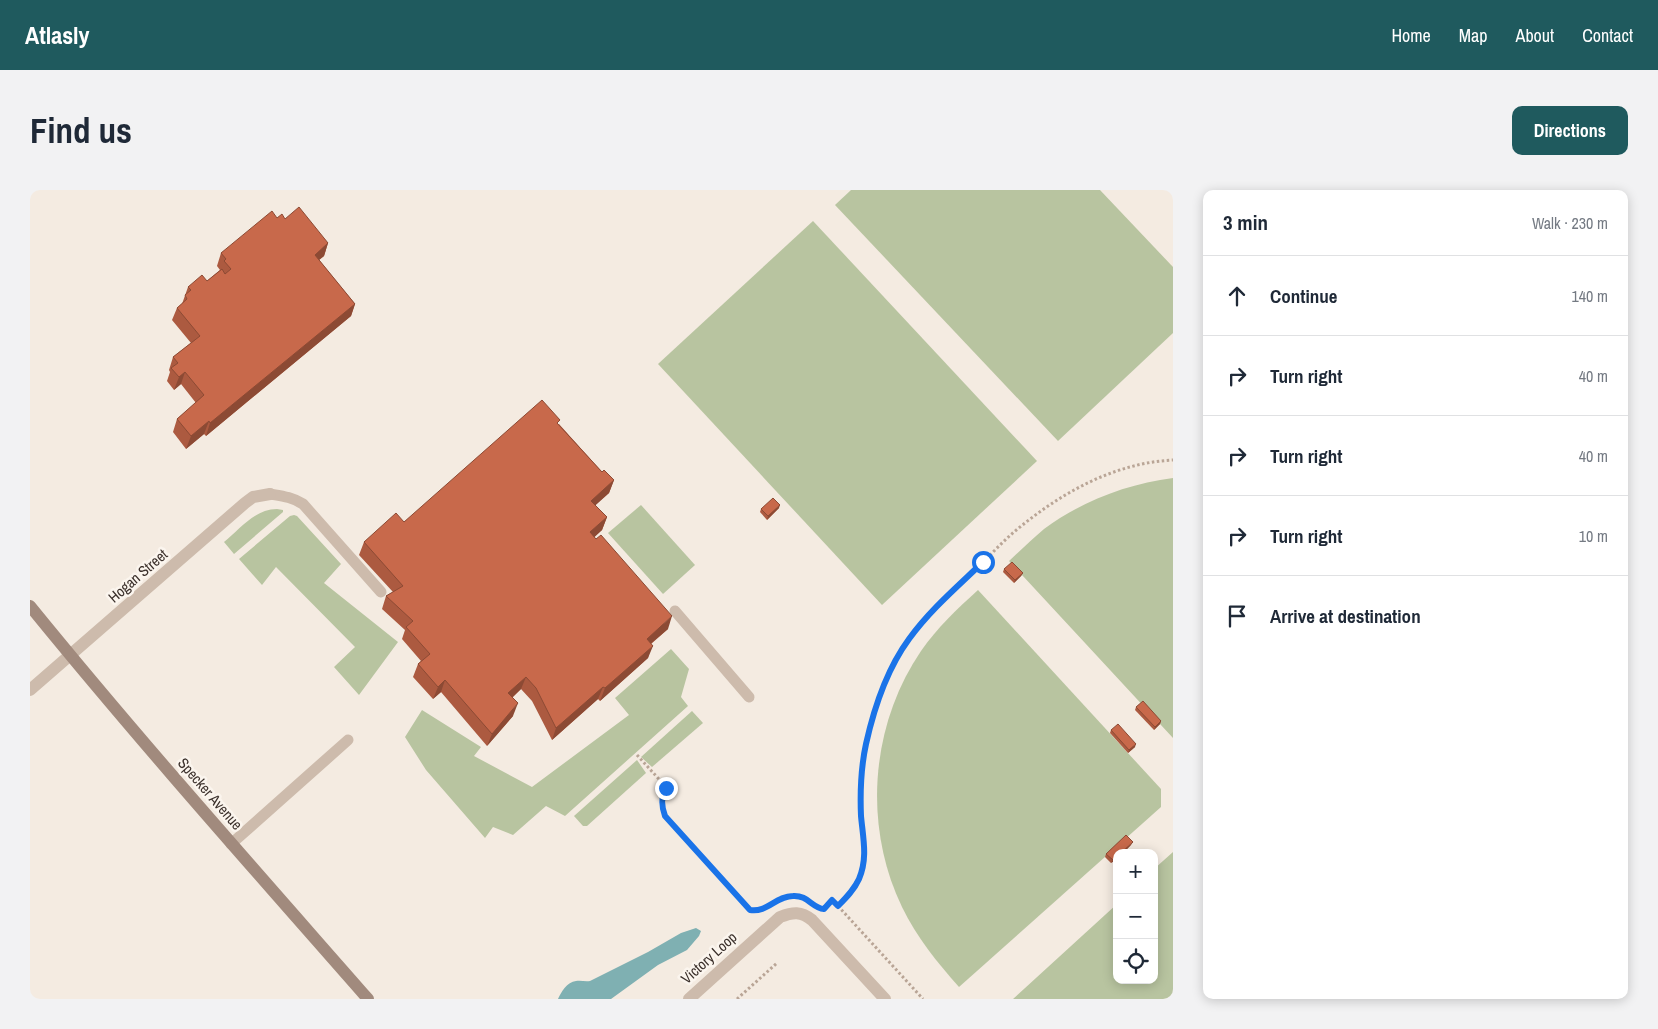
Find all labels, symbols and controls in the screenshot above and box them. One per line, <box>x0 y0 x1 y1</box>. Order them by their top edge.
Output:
text: Atlasly <box>25 19 90 51</box>
text: Home <box>1391 23 1431 48</box>
text: Map <box>1459 23 1488 48</box>
text: About <box>1516 23 1554 48</box>
text: Contact <box>1582 23 1633 48</box>
button: Directions <box>1512 106 1628 155</box>
text: Find us <box>30 107 132 154</box>
text: 3 min <box>1223 208 1268 237</box>
text: Walk · 230 m <box>1532 212 1608 234</box>
icon: ahead <box>1223 282 1251 310</box>
text: Continue <box>1270 283 1338 309</box>
text: 140 m <box>1572 285 1608 307</box>
icon: right <box>1223 362 1251 390</box>
text: Turn right <box>1270 363 1342 389</box>
text: 40 m <box>1579 365 1608 387</box>
icon: right <box>1223 442 1251 470</box>
text: Turn right <box>1270 443 1342 469</box>
text: 40 m <box>1579 445 1608 467</box>
icon: right <box>1223 522 1251 550</box>
text: Turn right <box>1270 523 1342 549</box>
text: 10 m <box>1579 525 1608 547</box>
street label: Hogan Street <box>103 544 172 607</box>
route start <box>972 551 995 574</box>
icon: arrive <box>1223 602 1251 630</box>
text: Arrive at destination <box>1270 603 1421 629</box>
street label: Specker Avenue <box>173 753 248 834</box>
route end <box>655 777 678 800</box>
map controls <box>1113 849 1158 984</box>
button: + <box>1113 849 1158 894</box>
button: − <box>1113 894 1158 939</box>
street label: Victory Loop <box>676 927 741 988</box>
button: locate <box>1113 939 1158 984</box>

